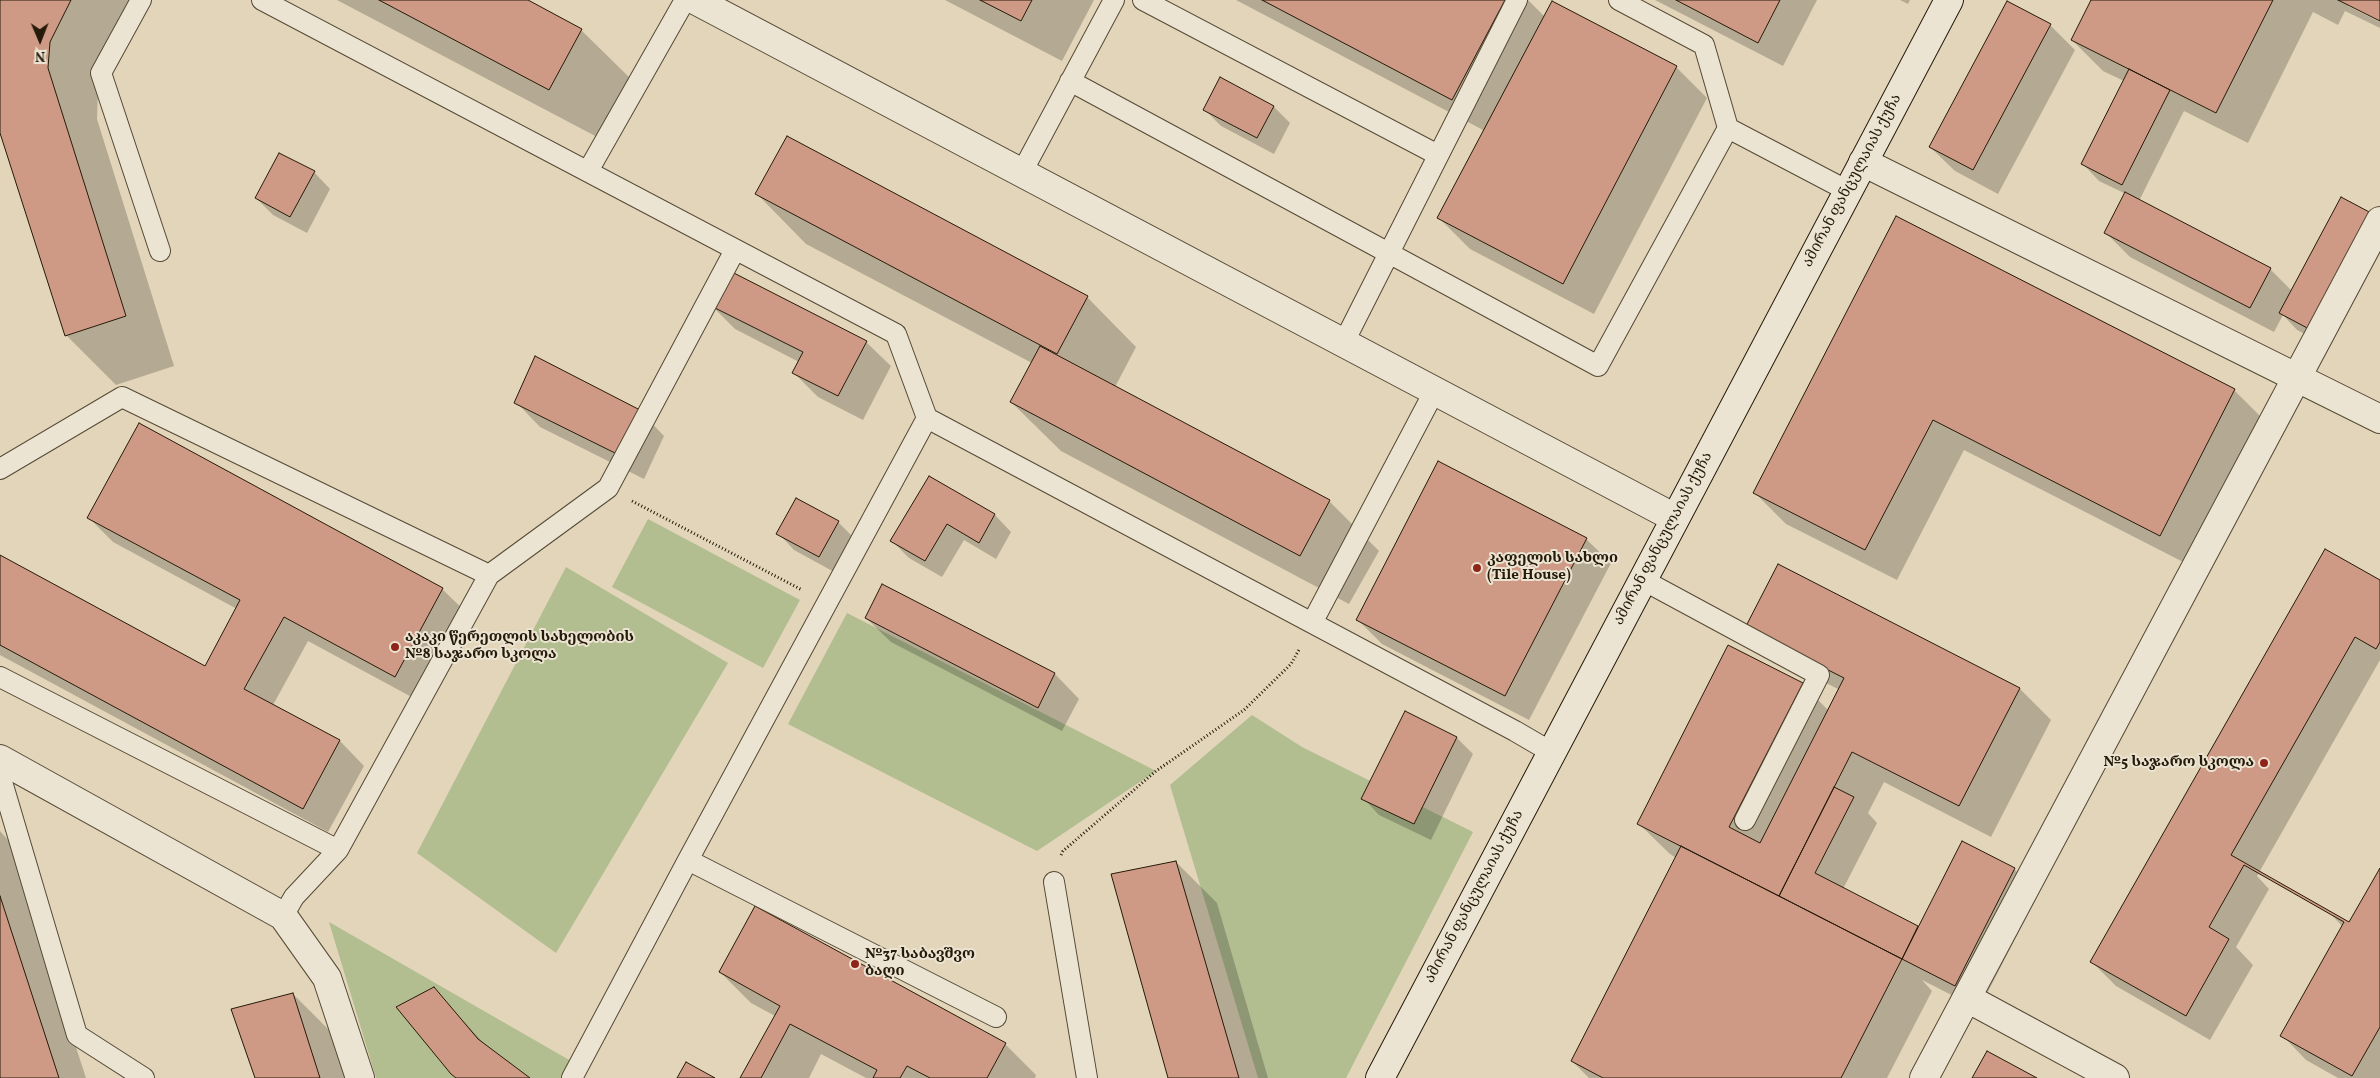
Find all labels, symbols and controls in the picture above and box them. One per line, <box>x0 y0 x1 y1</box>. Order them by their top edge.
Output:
north arrow <box>15 15 65 65</box>
text: N <box>35 46 46 65</box>
street label: ამირან ფანცულაიას ქუჩა <box>1800 91 1906 271</box>
street label: ამირან ფანცულაიას ქუჩა <box>1611 449 1717 629</box>
place label: კაფელის სახლი (Tile House) <box>1487 550 1618 585</box>
marker: კაფელის სახლი (Tile House) <box>1471 562 1483 574</box>
place label: აკაკი წერეთლის სახელობის №8 საჯარო სკოლა <box>405 629 634 664</box>
marker: აკაკი წერეთლის სახელობის №8 საჯარო სკოლა <box>389 641 401 653</box>
place label: №5 საჯარო სკოლა <box>2103 754 2254 772</box>
marker: №5 საჯარო სკოლა <box>2258 757 2270 769</box>
street label: ამირან ფანცულაიას ქუჩა <box>1422 807 1528 987</box>
place label: №37 საბავშვო ბაღი <box>865 946 975 981</box>
marker: №37 საბავშვო ბაღი <box>849 958 861 970</box>

